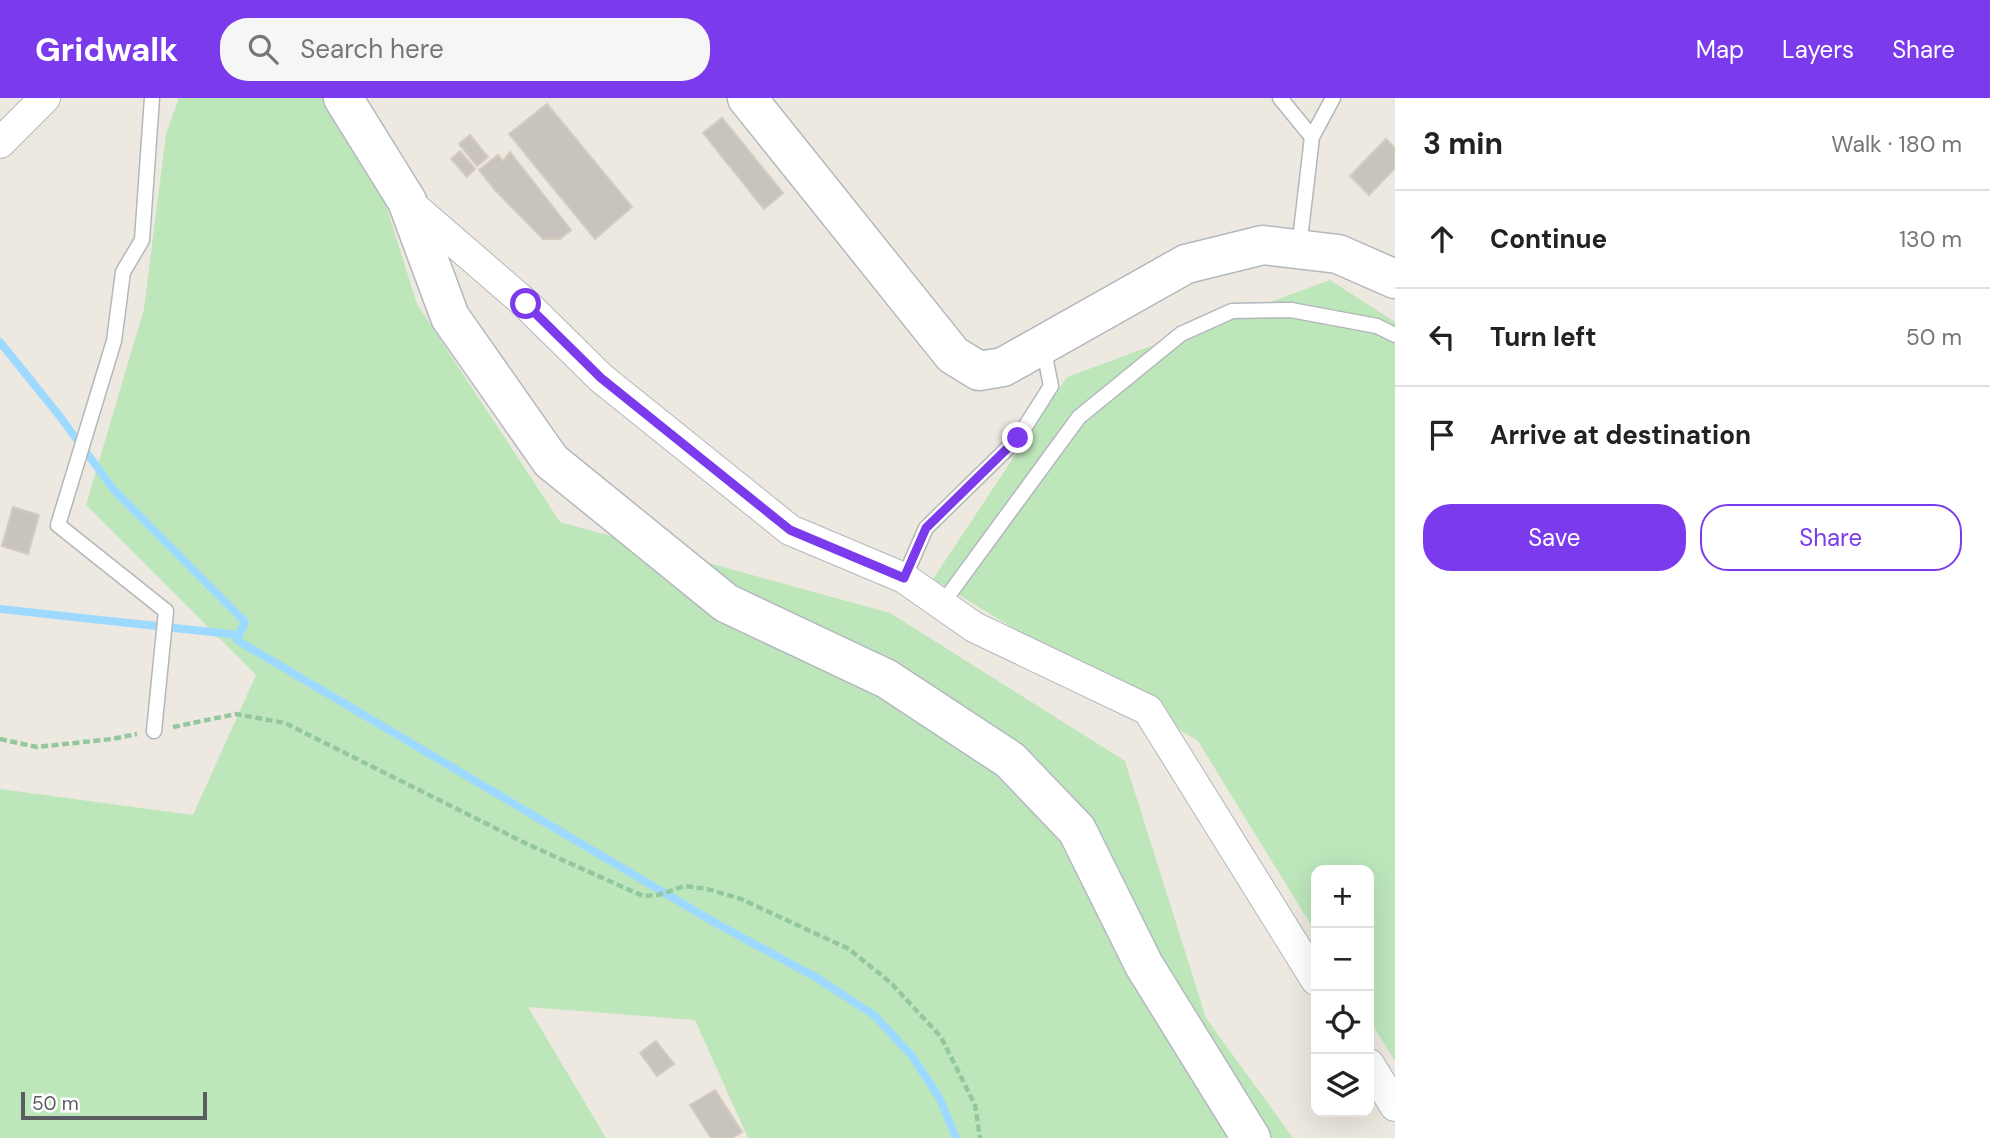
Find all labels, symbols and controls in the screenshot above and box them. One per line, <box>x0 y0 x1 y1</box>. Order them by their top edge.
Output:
search box <box>220 18 710 81</box>
text: Gridwalk <box>35 28 178 71</box>
icon: search <box>244 30 282 68</box>
text: Search here <box>300 32 444 66</box>
text: Map <box>1696 34 1744 65</box>
text: Layers <box>1782 34 1854 65</box>
text: Share <box>1892 34 1955 65</box>
text: 3 min <box>1423 124 1503 163</box>
text: Walk · 180 m <box>1831 129 1962 159</box>
icon: ahead <box>1423 220 1461 258</box>
text: Continue <box>1490 222 1607 256</box>
text: 130 m <box>1899 224 1962 254</box>
route start <box>510 288 541 319</box>
icon: left <box>1423 318 1461 356</box>
text: Turn left <box>1490 320 1597 354</box>
text: 50 m <box>1906 322 1962 352</box>
icon: arrive <box>1423 416 1461 454</box>
text: Arrive at destination <box>1490 418 1751 452</box>
route end <box>1002 422 1033 453</box>
button: Save <box>1423 504 1686 571</box>
button: Share <box>1700 504 1962 571</box>
map controls <box>1311 865 1374 1117</box>
button: + <box>1311 865 1374 928</box>
button: − <box>1311 928 1374 991</box>
button: locate <box>1311 991 1374 1054</box>
button: layers <box>1311 1054 1374 1117</box>
scale bar <box>21 1089 206 1121</box>
text: 50 m <box>32 1091 79 1116</box>

